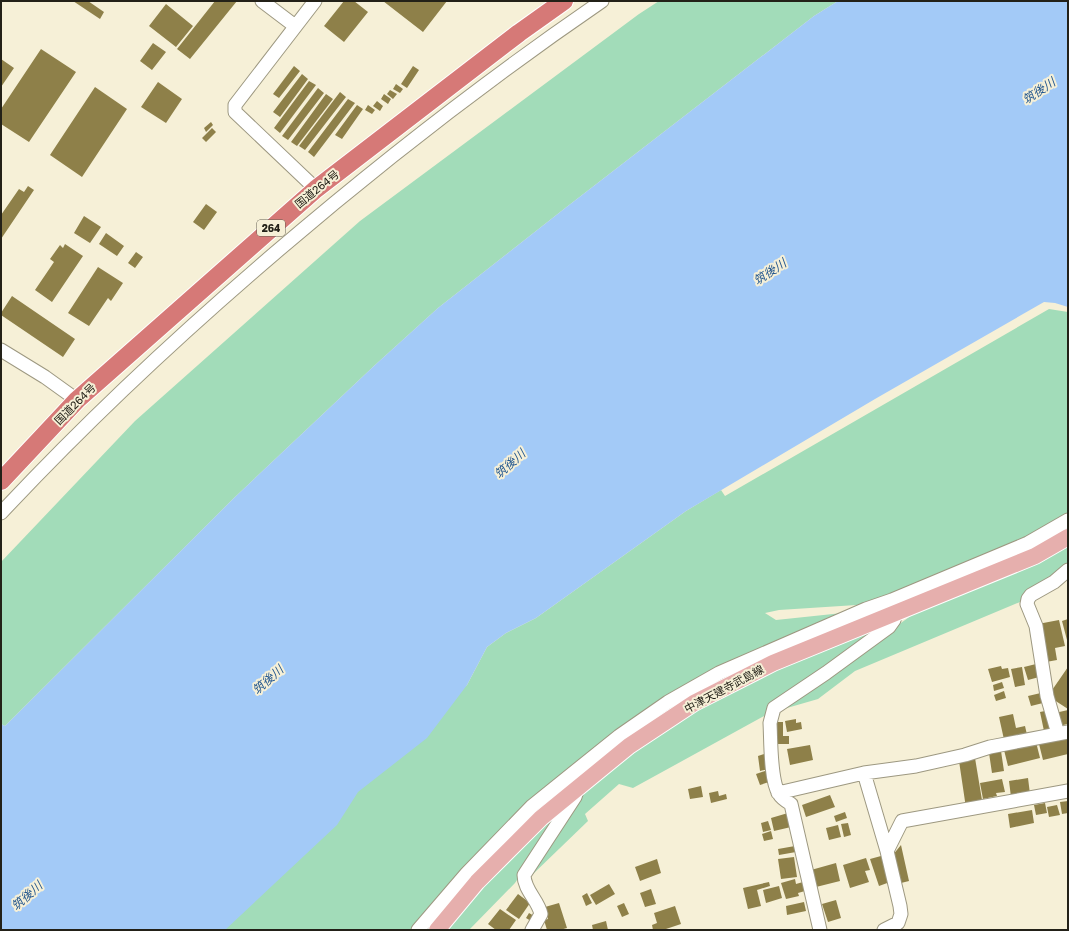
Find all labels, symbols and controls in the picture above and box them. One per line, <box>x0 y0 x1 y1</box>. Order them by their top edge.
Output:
water label: 筑後川 <box>1020 73 1059 107</box>
street label: 国道264号 <box>292 167 341 210</box>
road number: 264 <box>257 220 285 236</box>
water label: 筑後川 <box>751 254 790 288</box>
street label: 国道264号 <box>51 380 98 427</box>
water label: 筑後川 <box>491 445 530 481</box>
water label: 筑後川 <box>249 661 288 697</box>
street label: 中津天建寺武島線 <box>682 662 766 715</box>
water label: 筑後川 <box>8 877 47 913</box>

